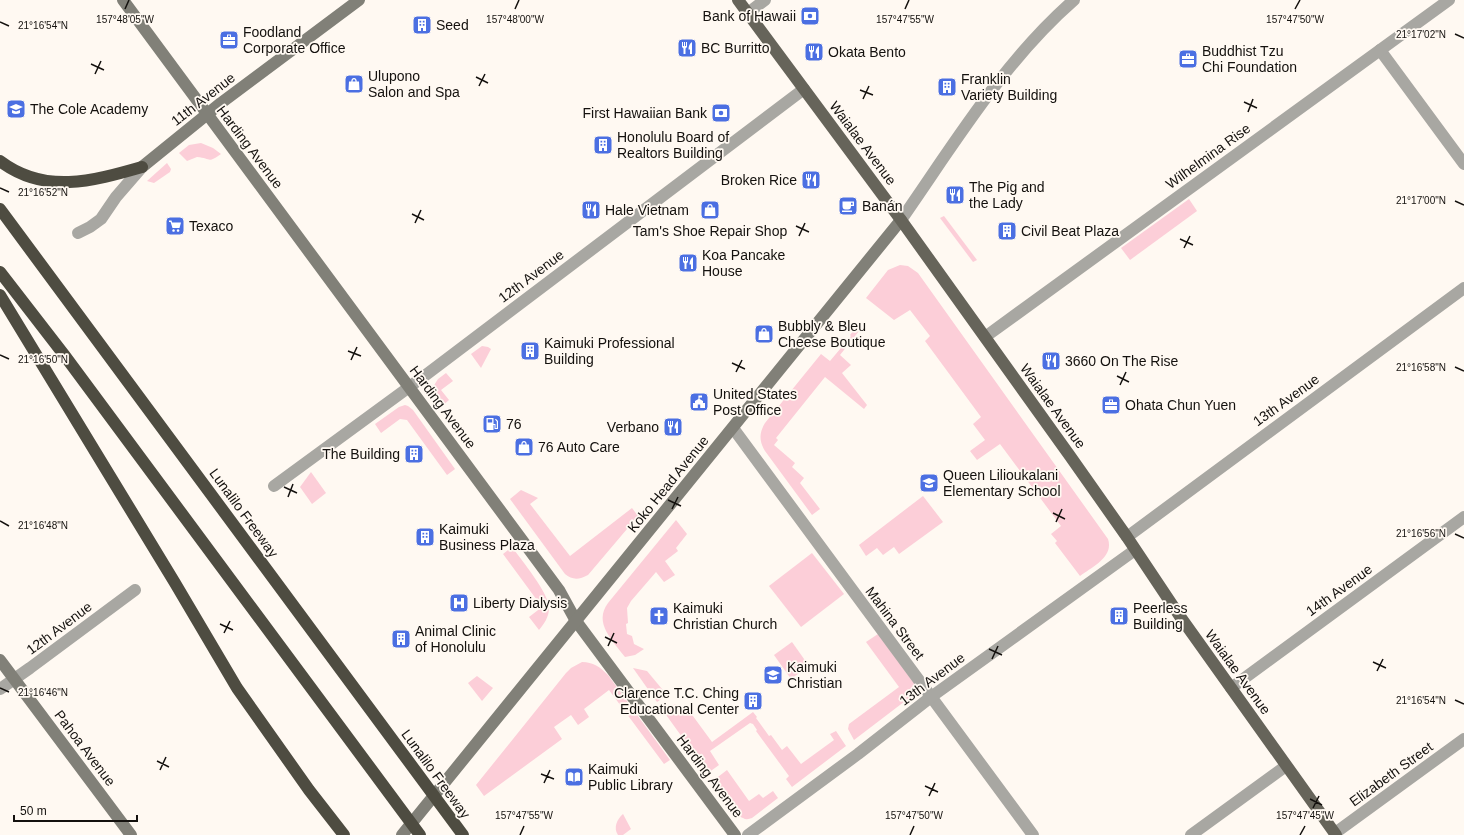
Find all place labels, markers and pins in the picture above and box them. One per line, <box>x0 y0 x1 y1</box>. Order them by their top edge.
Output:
bank icon: Bank of Hawaii <box>799 5 821 27</box>
place label: Bank of Hawaii <box>703 8 796 24</box>
building icon: Seed <box>411 14 433 36</box>
place label: Seed <box>436 17 469 33</box>
place label: Foodland Corporate Office <box>243 24 346 56</box>
office icon: Foodland Corporate Office <box>218 29 240 51</box>
restaurant icon: BC Burritto <box>676 37 698 59</box>
place label: BC Burritto <box>701 40 770 56</box>
restaurant icon: Okata Bento <box>803 41 825 63</box>
place label: Buddhist Tzu Chi Foundation <box>1202 43 1297 75</box>
place label: Okata Bento <box>828 44 906 60</box>
office icon: Buddhist Tzu Chi Foundation <box>1177 48 1199 70</box>
place label: Ulupono Salon and Spa <box>368 68 460 100</box>
place label: Franklin Variety Building <box>961 71 1057 103</box>
shop icon: Ulupono Salon and Spa <box>343 73 365 95</box>
building icon: Franklin Variety Building <box>936 76 958 98</box>
school or university icon: The Cole Academy <box>5 98 27 120</box>
place label: The Cole Academy <box>30 101 148 117</box>
bank icon: First Hawaiian Bank <box>710 102 732 124</box>
place label: First Hawaiian Bank <box>583 105 708 121</box>
place label: Honolulu Board of Realtors Building <box>617 129 729 161</box>
building icon: Honolulu Board of Realtors Building <box>592 134 614 156</box>
restaurant icon: Broken Rice <box>800 169 822 191</box>
place label: Broken Rice <box>721 172 797 188</box>
place label: The Pig and the Lady <box>969 179 1045 211</box>
restaurant icon: The Pig and the Lady <box>944 184 966 206</box>
cafe icon: Banán <box>837 195 859 217</box>
place label: Banán <box>862 198 902 214</box>
restaurant icon: Hale Vietnam <box>580 199 602 221</box>
shop icon: Tam's Shoe Repair Shop <box>699 199 721 221</box>
place label: Hale Vietnam <box>605 202 689 218</box>
supermarket icon: Texaco <box>164 215 186 237</box>
place label: Texaco <box>189 218 234 234</box>
building icon: Civil Beat Plaza <box>996 220 1018 242</box>
place label: Tam's Shoe Repair Shop <box>633 223 787 239</box>
place label: Civil Beat Plaza <box>1021 223 1119 239</box>
place label: Koa Pancake House <box>702 247 785 279</box>
restaurant icon: Koa Pancake House <box>677 252 699 274</box>
place label: Bubbly & Bleu Cheese Boutique <box>778 318 886 350</box>
shop icon: Bubbly & Bleu Cheese Boutique <box>753 323 775 345</box>
place label: Kaimuki Professional Building <box>544 335 675 367</box>
building icon: Kaimuki Professional Building <box>519 340 541 362</box>
restaurant icon: 3660 On The Rise <box>1040 350 1062 372</box>
place label: 3660 On The Rise <box>1065 353 1179 369</box>
place label: United States Post Office <box>713 386 797 418</box>
public building icon: United States Post Office <box>688 391 710 413</box>
office icon: Ohata Chun Yuen <box>1100 394 1122 416</box>
place label: Ohata Chun Yuen <box>1125 397 1236 413</box>
fuel station icon: 76 <box>481 413 503 435</box>
place label: 76 <box>506 416 522 432</box>
restaurant icon: Verbano <box>662 416 684 438</box>
place label: Verbano <box>607 419 659 435</box>
shop icon: 76 Auto Care <box>513 436 535 458</box>
place label: 76 Auto Care <box>538 439 620 455</box>
building icon: The Building <box>403 443 425 465</box>
place label: The Building <box>322 446 400 462</box>
place label: Queen Lilioukalani Elementary School <box>943 467 1061 499</box>
school or university icon: Queen Lilioukalani Elementary School <box>918 472 940 494</box>
place label: Kaimuki Business Plaza <box>439 521 535 553</box>
building icon: Kaimuki Business Plaza <box>414 526 436 548</box>
hospital icon: Liberty Dialysis <box>448 592 470 614</box>
place label: Liberty Dialysis <box>473 595 567 611</box>
place label: Kaimuki Christian Church <box>673 600 777 632</box>
place label: Peerless Building <box>1133 600 1187 632</box>
church icon: Kaimuki Christian Church <box>648 605 670 627</box>
building icon: Peerless Building <box>1108 605 1130 627</box>
place label: Animal Clinic of Honolulu <box>415 623 496 655</box>
building icon: Animal Clinic of Honolulu <box>390 628 412 650</box>
place label: Kaimuki Christian <box>787 659 842 691</box>
school or university icon: Kaimuki Christian <box>762 664 784 686</box>
place label: Clarence T.C. Ching Educational Center <box>614 685 739 717</box>
building icon: Clarence T.C. Ching Educational Center <box>742 690 764 712</box>
place label: Kaimuki Public Library <box>588 761 673 793</box>
library icon: Kaimuki Public Library <box>563 766 585 788</box>

